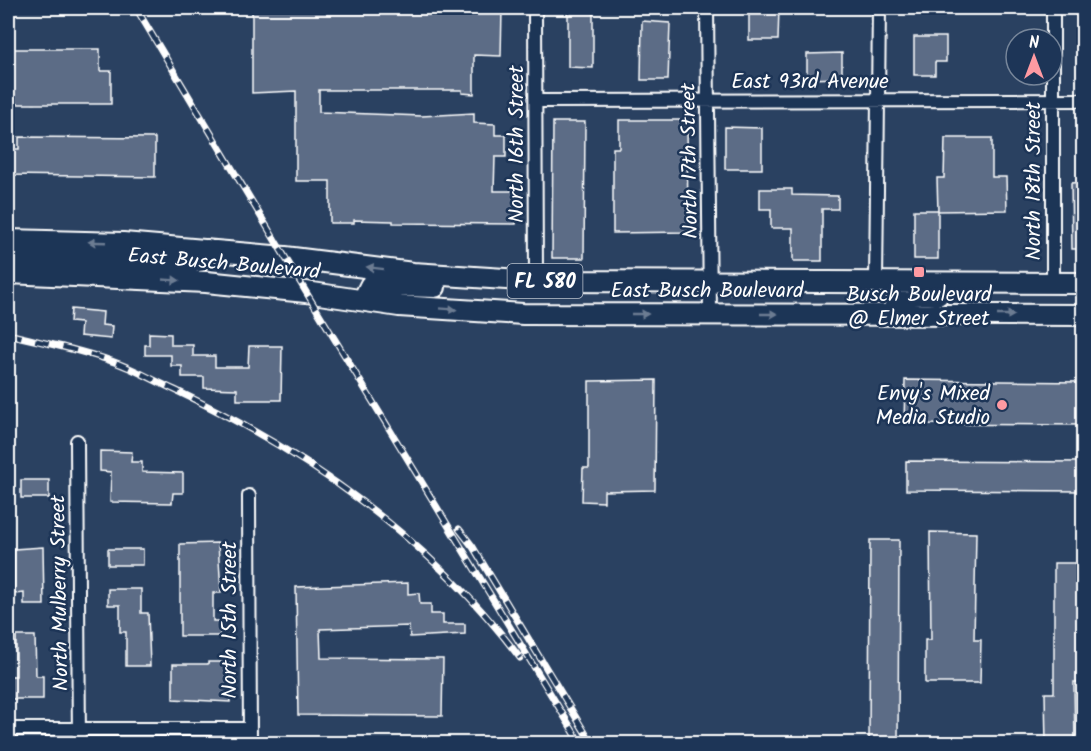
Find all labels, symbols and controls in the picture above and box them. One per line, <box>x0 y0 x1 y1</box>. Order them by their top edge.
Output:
north arrow <box>1004 27 1064 87</box>
text: N <box>1029 31 1039 56</box>
street label: North 16th Street <box>501 64 534 223</box>
street label: East 93rd Avenue <box>731 66 889 99</box>
street label: North 17th Street <box>673 82 708 239</box>
street label: North 18th Street <box>1018 101 1051 260</box>
one-way arrow <box>87 238 106 247</box>
street label: East Busch Boulevard <box>126 240 322 289</box>
one-way arrow <box>365 263 384 273</box>
road number: FL 580 <box>508 264 582 298</box>
marker: Busch Boulevard @ Elmer Street <box>912 265 926 279</box>
one-way arrow <box>161 275 180 285</box>
street label: East Busch Boulevard <box>611 275 804 308</box>
place label: Busch Boulevard @ Elmer Street <box>846 279 992 336</box>
one-way arrow <box>439 305 458 314</box>
one-way arrow <box>631 309 650 319</box>
one-way arrow <box>759 309 778 319</box>
one-way arrow <box>996 310 1015 320</box>
place label: Envy's Mixed Media Studio <box>876 378 991 435</box>
marker: Envy's Mixed Media Studio <box>995 398 1009 412</box>
street label: North Mulberry Street <box>42 494 79 691</box>
street label: North 15th Street <box>214 540 247 699</box>

